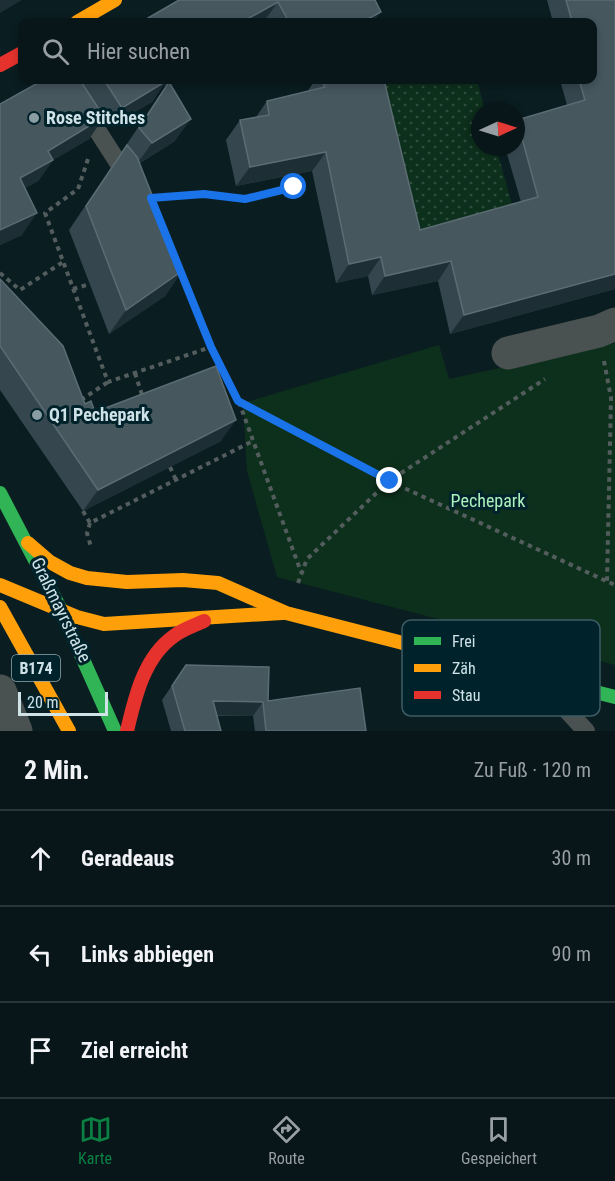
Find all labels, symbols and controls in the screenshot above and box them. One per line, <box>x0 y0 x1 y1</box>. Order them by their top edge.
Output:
search box <box>18 18 597 84</box>
icon: search <box>39 35 72 68</box>
text: Hier suchen <box>87 39 190 64</box>
north arrow <box>471 102 525 156</box>
place label: Rose Stitches <box>46 107 145 128</box>
marker: Rose Stitches <box>27 111 41 125</box>
route start <box>280 173 306 199</box>
place label: Q1 Pechepark <box>49 404 150 425</box>
marker: Q1 Pechepark <box>30 408 44 422</box>
route end <box>376 467 402 493</box>
park label: Pechepark <box>451 490 525 511</box>
street label: Graßmayrstraße <box>27 554 96 666</box>
legend <box>402 620 600 716</box>
text: Frei <box>452 632 475 651</box>
road number: B174 <box>12 655 60 681</box>
text: Zäh <box>452 659 476 678</box>
text: Stau <box>452 686 480 705</box>
scale bar <box>18 689 108 716</box>
text: 20 m <box>27 693 59 712</box>
text: 2 Min. <box>24 755 90 785</box>
text: Zu Fuß · 120 m <box>474 758 591 782</box>
icon: ahead <box>24 842 57 875</box>
text: Geradeaus <box>81 846 174 871</box>
text: 30 m <box>552 846 591 870</box>
icon: left <box>24 938 57 971</box>
text: Links abbiegen <box>81 942 214 967</box>
text: 90 m <box>552 942 591 966</box>
icon: arrive <box>24 1034 57 1067</box>
text: Ziel erreicht <box>81 1038 188 1063</box>
tab: Karte <box>78 1113 112 1168</box>
tab: Route <box>268 1113 305 1168</box>
tab: Gespeichert <box>461 1113 537 1168</box>

